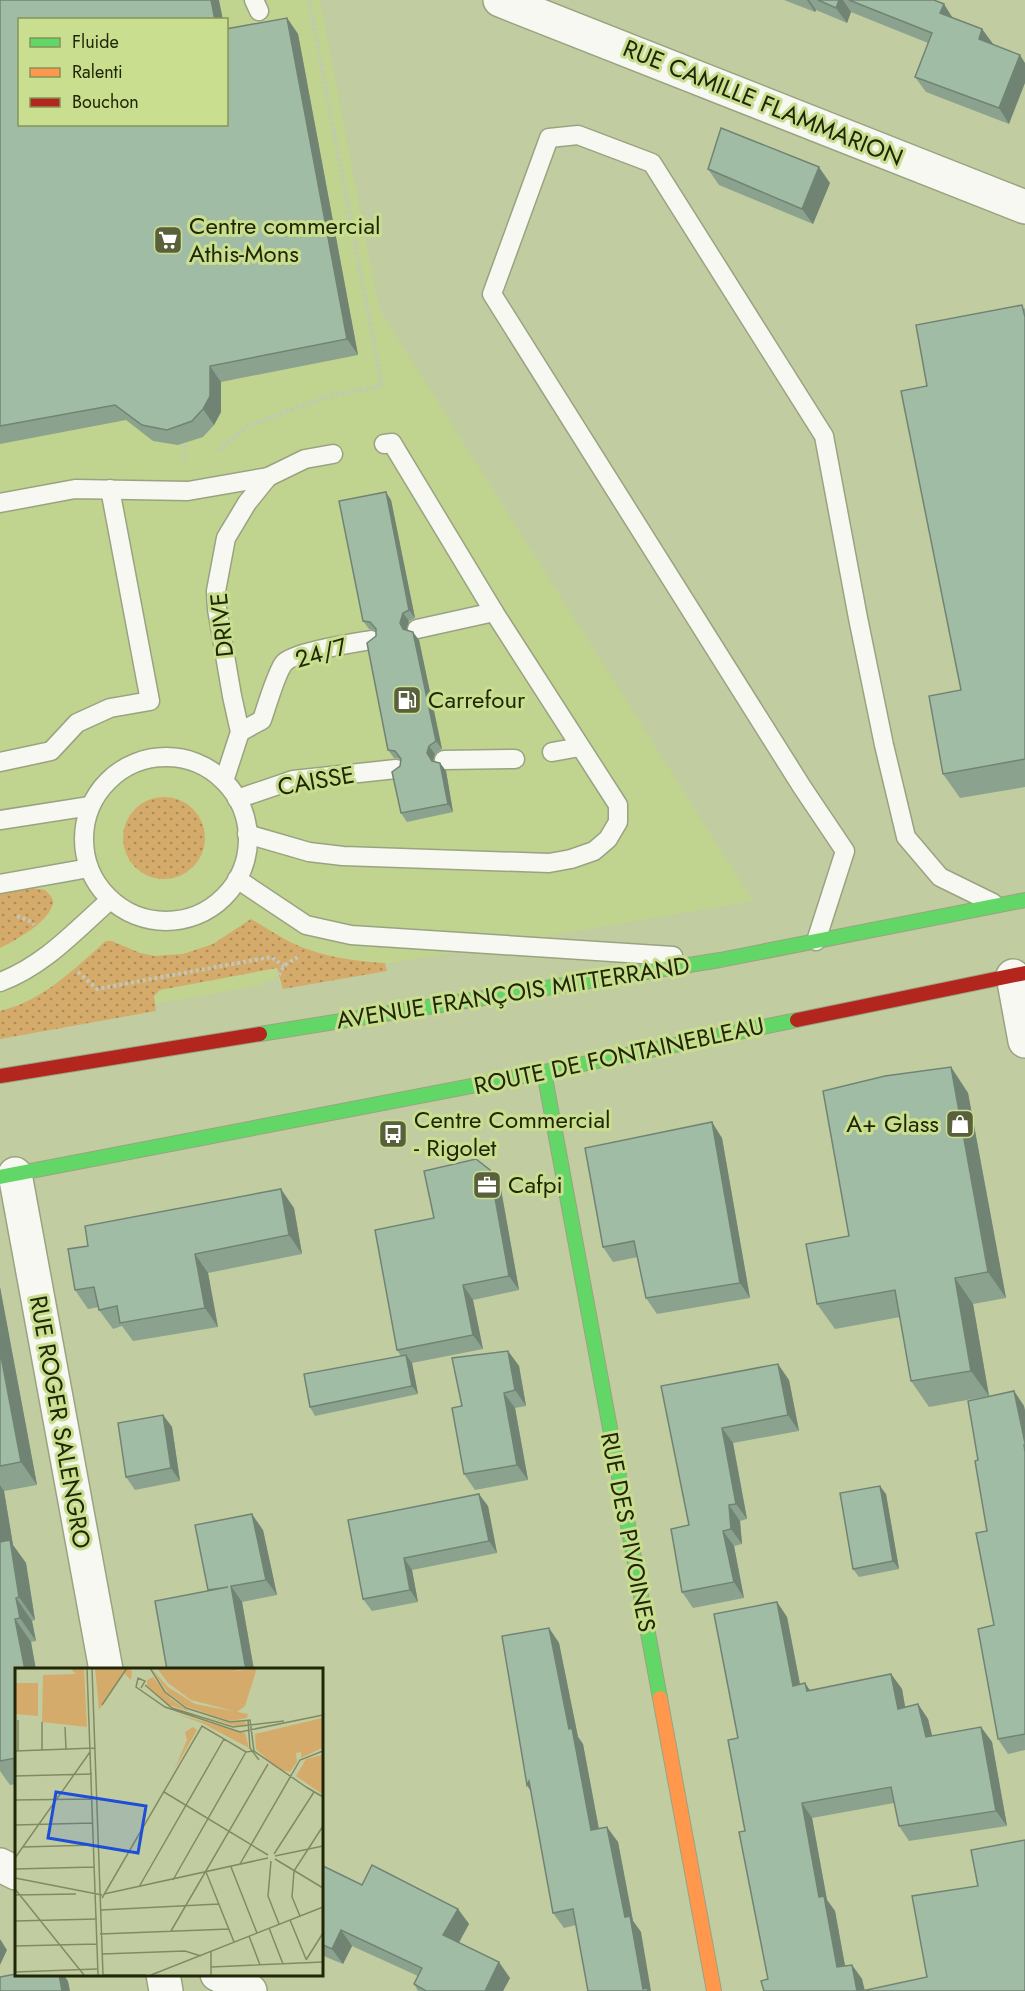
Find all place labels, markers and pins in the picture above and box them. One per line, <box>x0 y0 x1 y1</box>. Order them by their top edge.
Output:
place label: Centre commercial Athis-Mons <box>189 208 381 271</box>
supermarket icon: Centre commercial Athis-Mons <box>152 224 184 256</box>
place label: Carrefour <box>428 682 526 717</box>
fuel station icon: Carrefour <box>391 684 423 716</box>
place label: Centre Commercial - Rigolet <box>414 1102 611 1165</box>
place label: A+ Glass <box>846 1106 939 1141</box>
shop icon: A+ Glass <box>944 1108 976 1140</box>
bus stop icon: Centre Commercial - Rigolet <box>377 1118 409 1150</box>
place label: Cafpi <box>508 1167 563 1202</box>
office icon: Cafpi <box>471 1169 503 1201</box>

